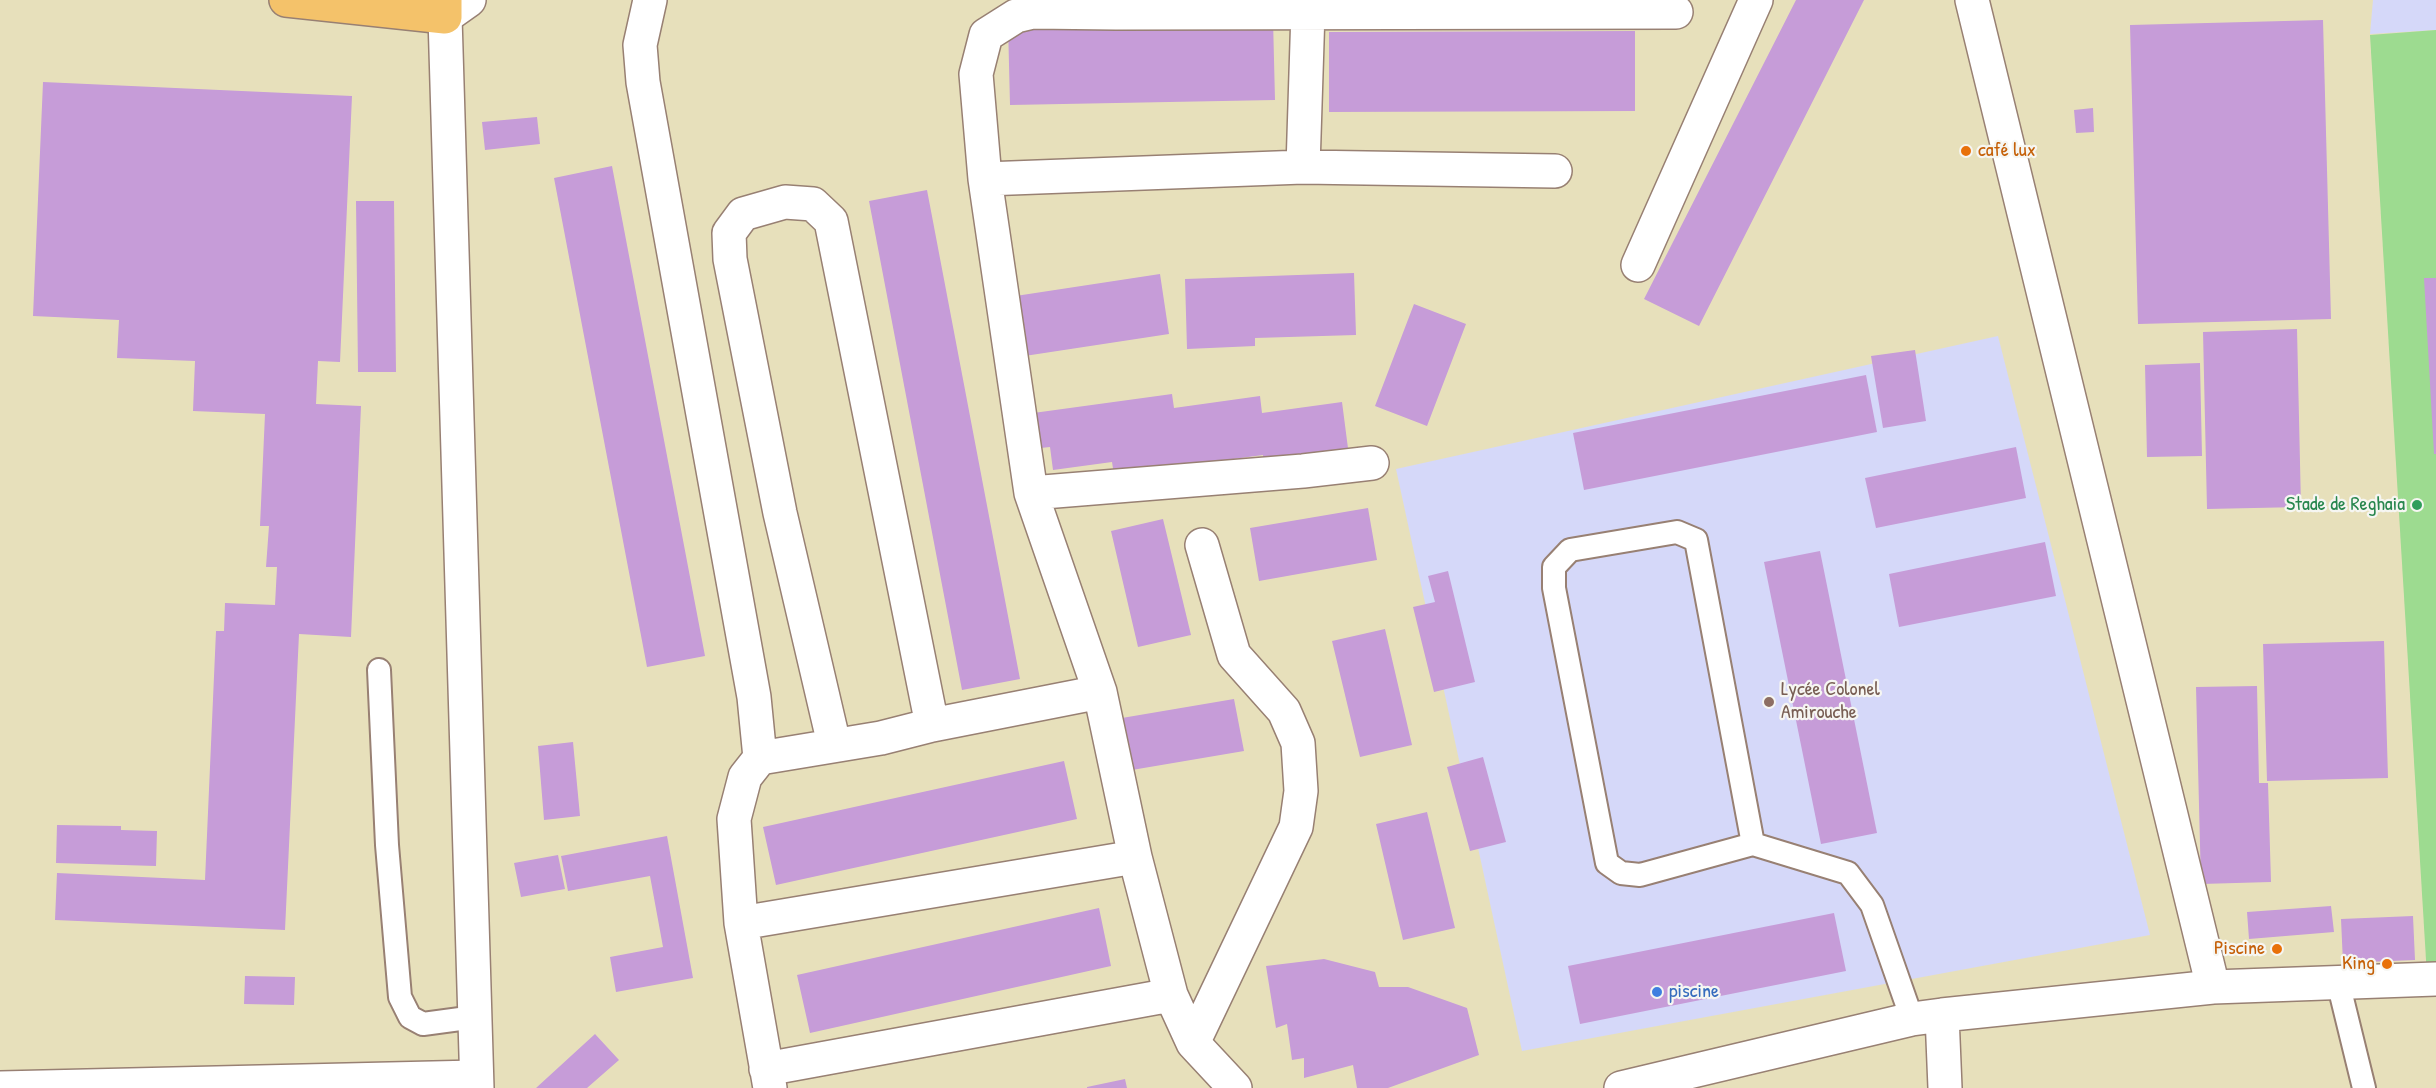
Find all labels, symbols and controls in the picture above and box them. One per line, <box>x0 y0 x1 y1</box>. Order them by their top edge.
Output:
place label: café lux <box>1978 139 2036 163</box>
marker: café lux <box>1959 144 1973 158</box>
place label: Stade de Reghaia <box>2286 493 2405 517</box>
marker: Stade de Reghaia <box>2410 498 2424 512</box>
place label: Lycée Colonel Amirouche <box>1781 678 1880 725</box>
marker: Lycée Colonel Amirouche <box>1762 695 1776 709</box>
place label: Piscine <box>2214 937 2265 961</box>
marker: Piscine <box>2270 942 2284 956</box>
place label: King <box>2342 952 2375 976</box>
marker: King <box>2380 957 2394 971</box>
place label: piscine <box>1669 980 1719 1004</box>
marker: piscine <box>1650 985 1664 999</box>

